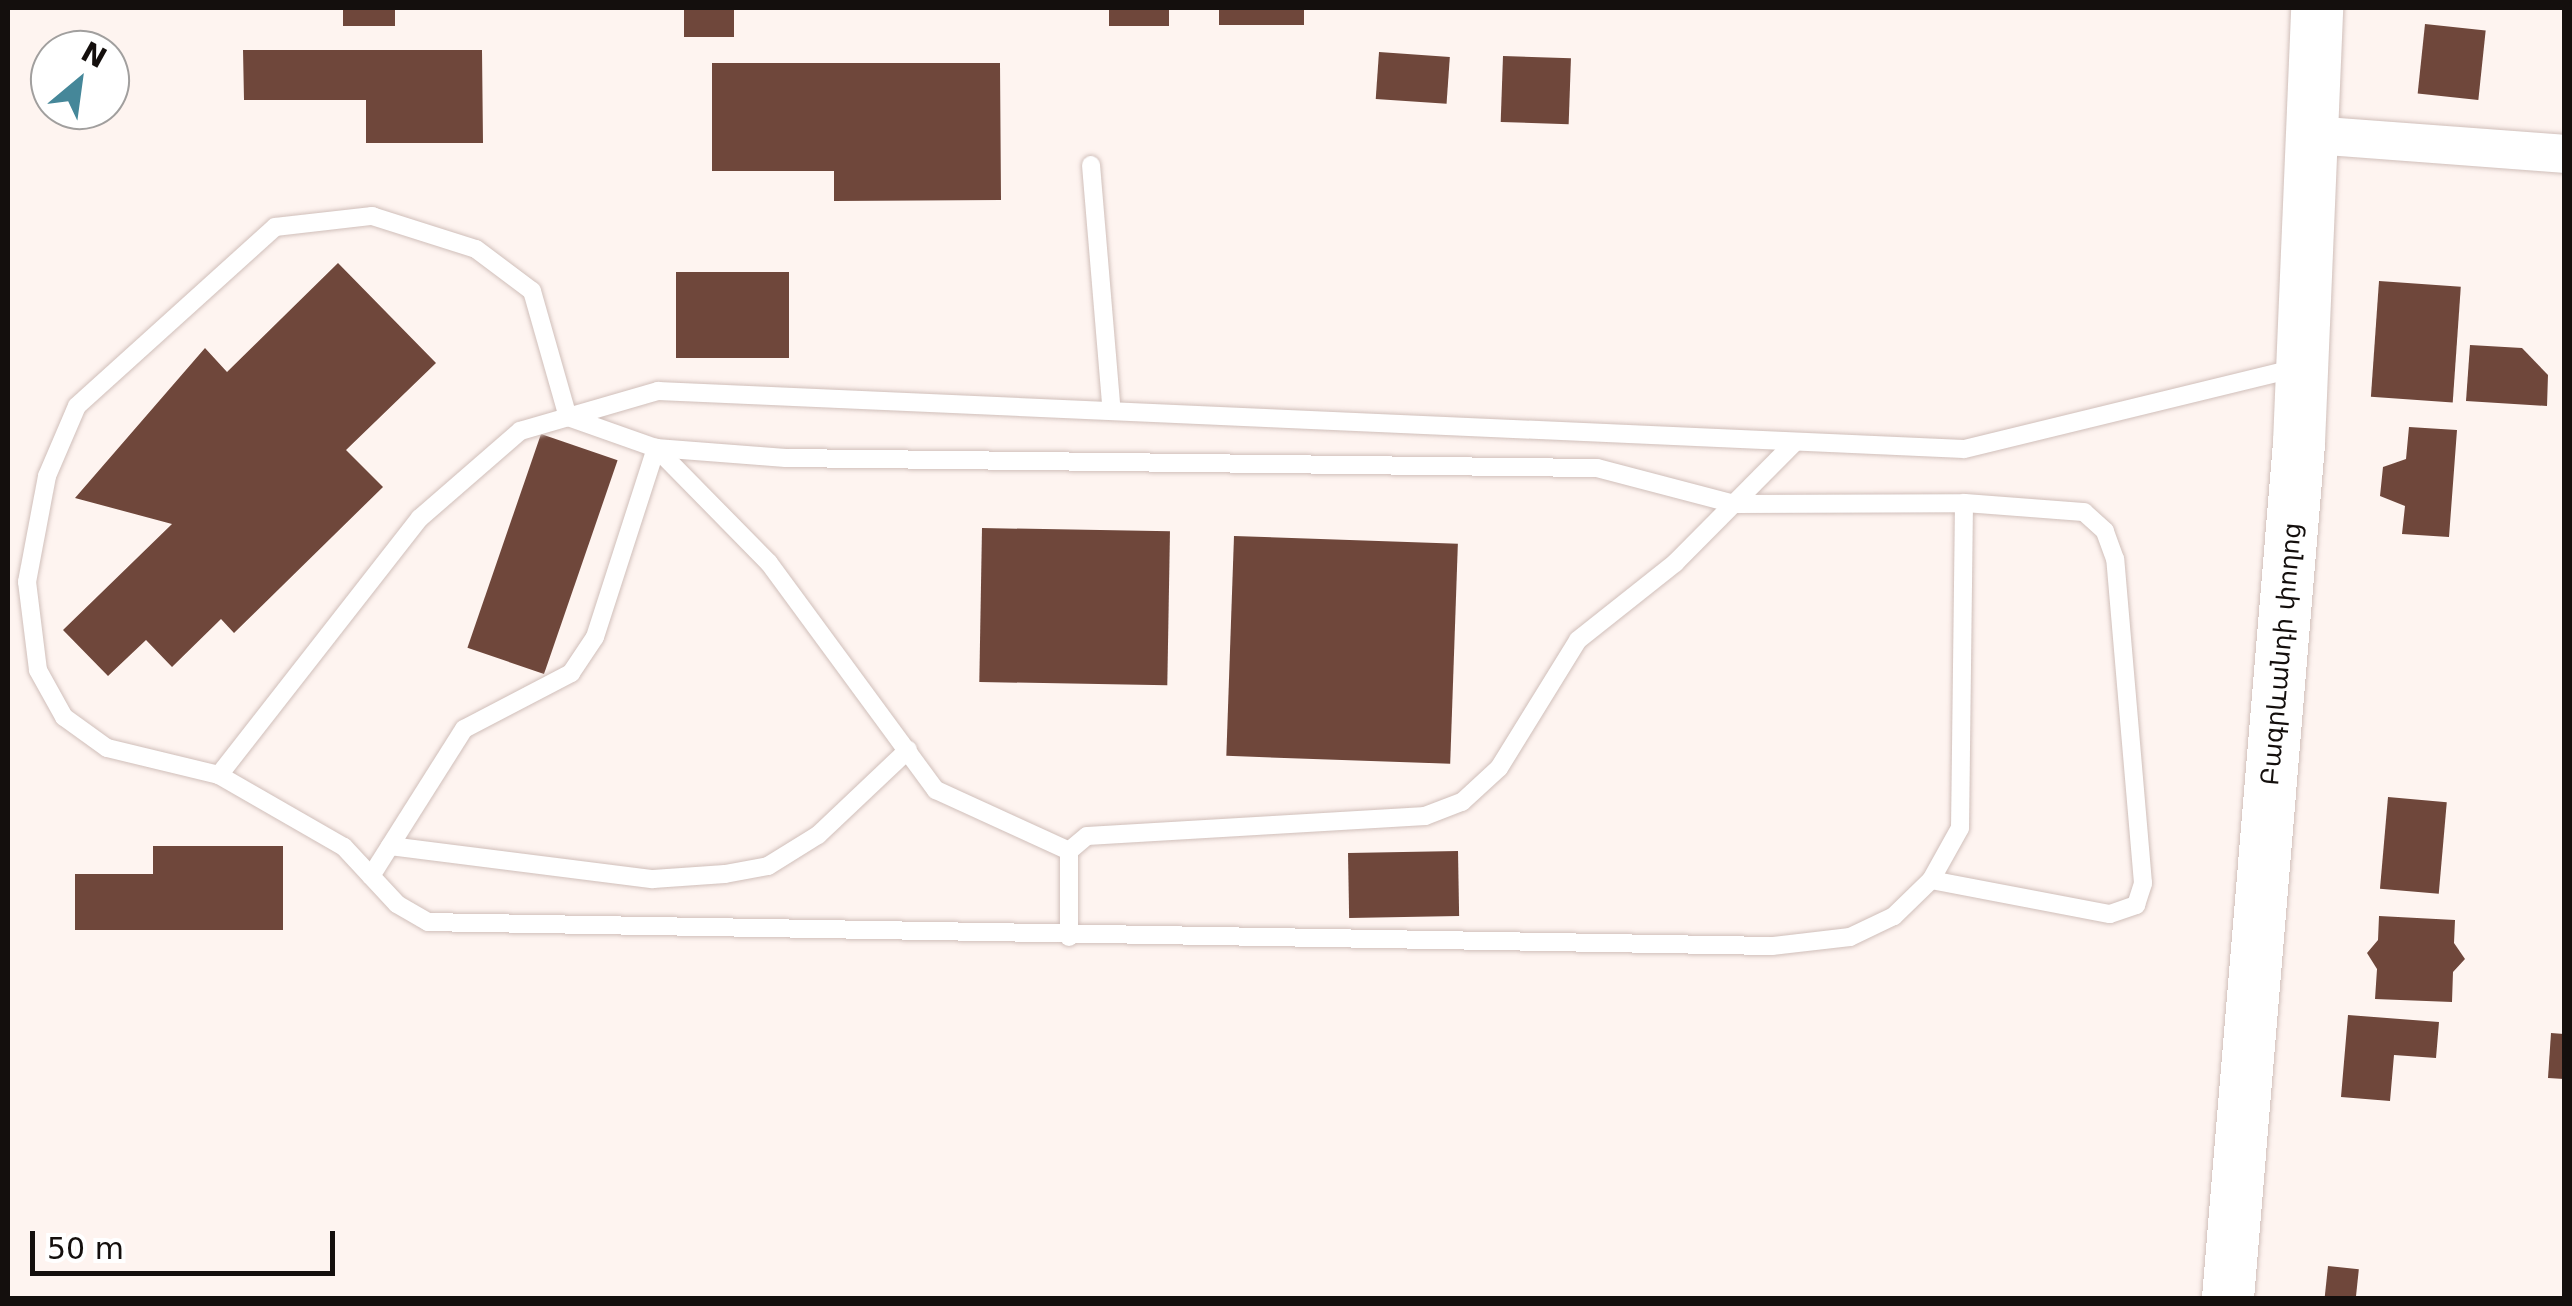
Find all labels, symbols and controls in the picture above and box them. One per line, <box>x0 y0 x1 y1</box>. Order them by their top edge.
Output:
north arrow <box>30 30 130 130</box>
text: N <box>76 35 112 75</box>
street label: Բագրևանդի փողոց <box>2256 521 2308 787</box>
scale bar <box>35 1211 340 1273</box>
text: 50 m <box>47 1231 124 1266</box>

